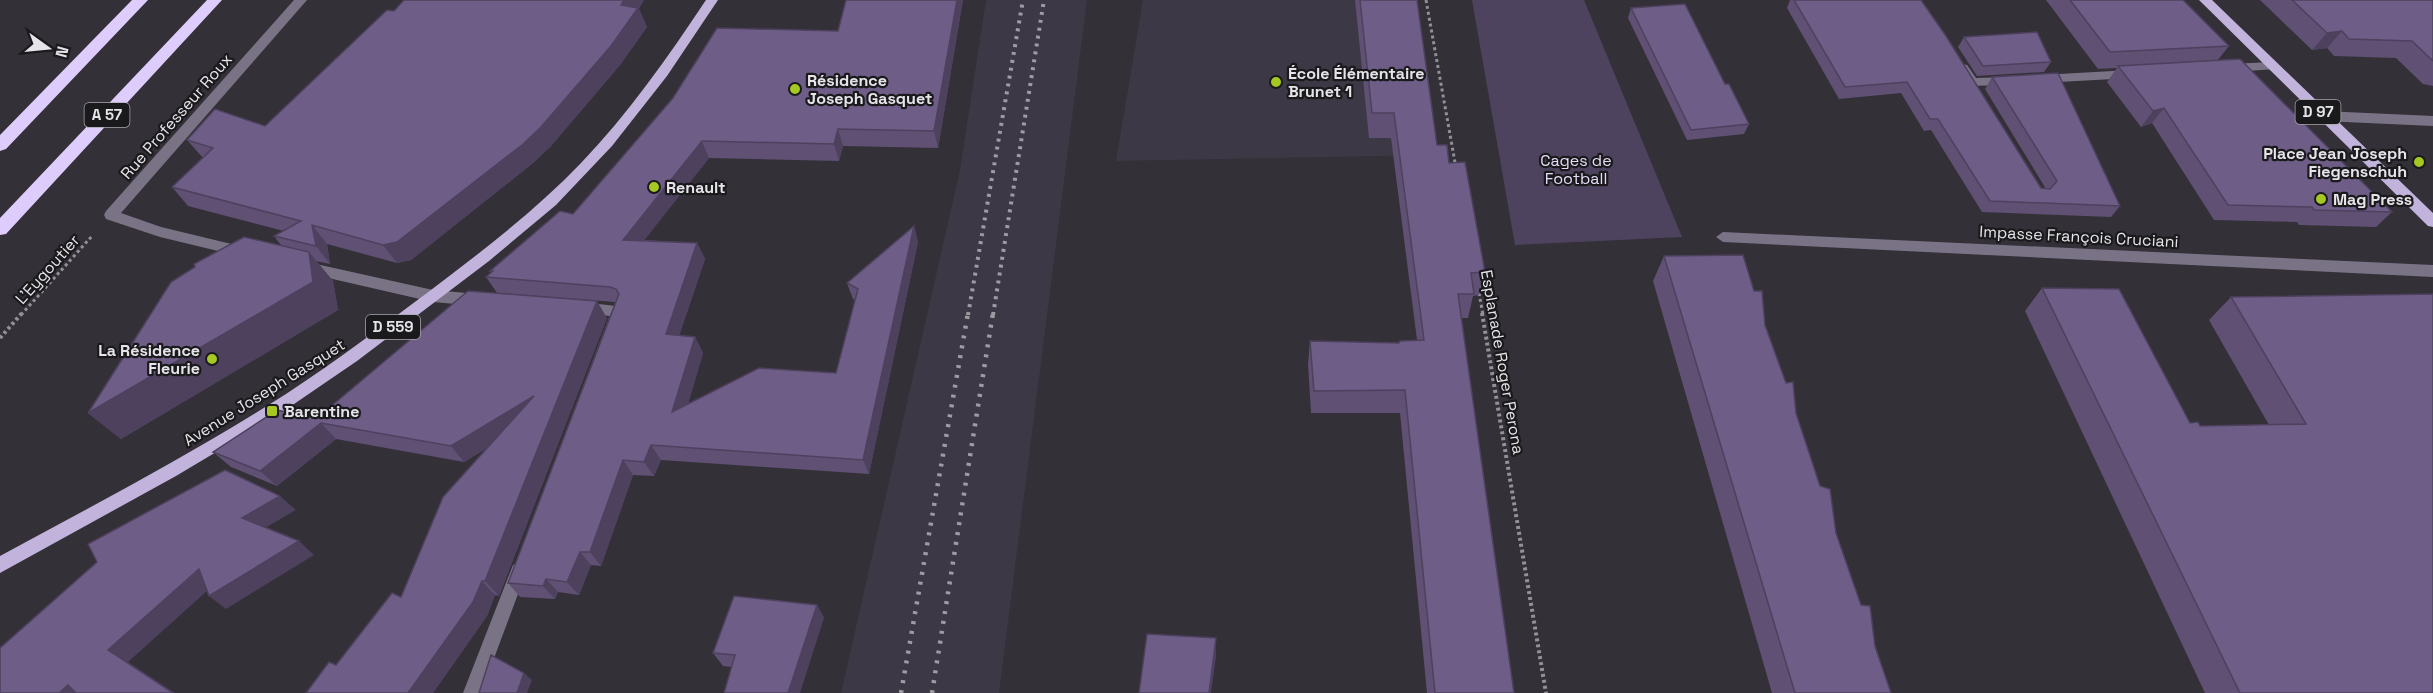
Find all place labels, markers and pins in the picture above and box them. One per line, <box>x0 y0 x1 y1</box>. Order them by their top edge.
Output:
place label: École Élémentaire Brunet 1 <box>1288 63 1425 102</box>
place label: Résidence Joseph Gasquet <box>807 70 932 109</box>
marker: École Élémentaire Brunet 1 <box>1269 75 1283 89</box>
marker: Résidence Joseph Gasquet <box>788 82 802 96</box>
place label: Place Jean Joseph Fiegenschuh <box>2263 143 2407 182</box>
marker: Place Jean Joseph Fiegenschuh <box>2412 155 2426 169</box>
place label: Renault <box>666 177 726 198</box>
marker: Renault <box>647 180 661 194</box>
place label: Mag Press <box>2333 189 2412 210</box>
marker: Mag Press <box>2314 192 2328 206</box>
place label: La Résidence Fleurie <box>98 340 200 379</box>
marker: La Résidence Fleurie <box>205 352 219 366</box>
place label: Barentine <box>284 401 359 422</box>
marker: Barentine <box>265 404 279 418</box>

